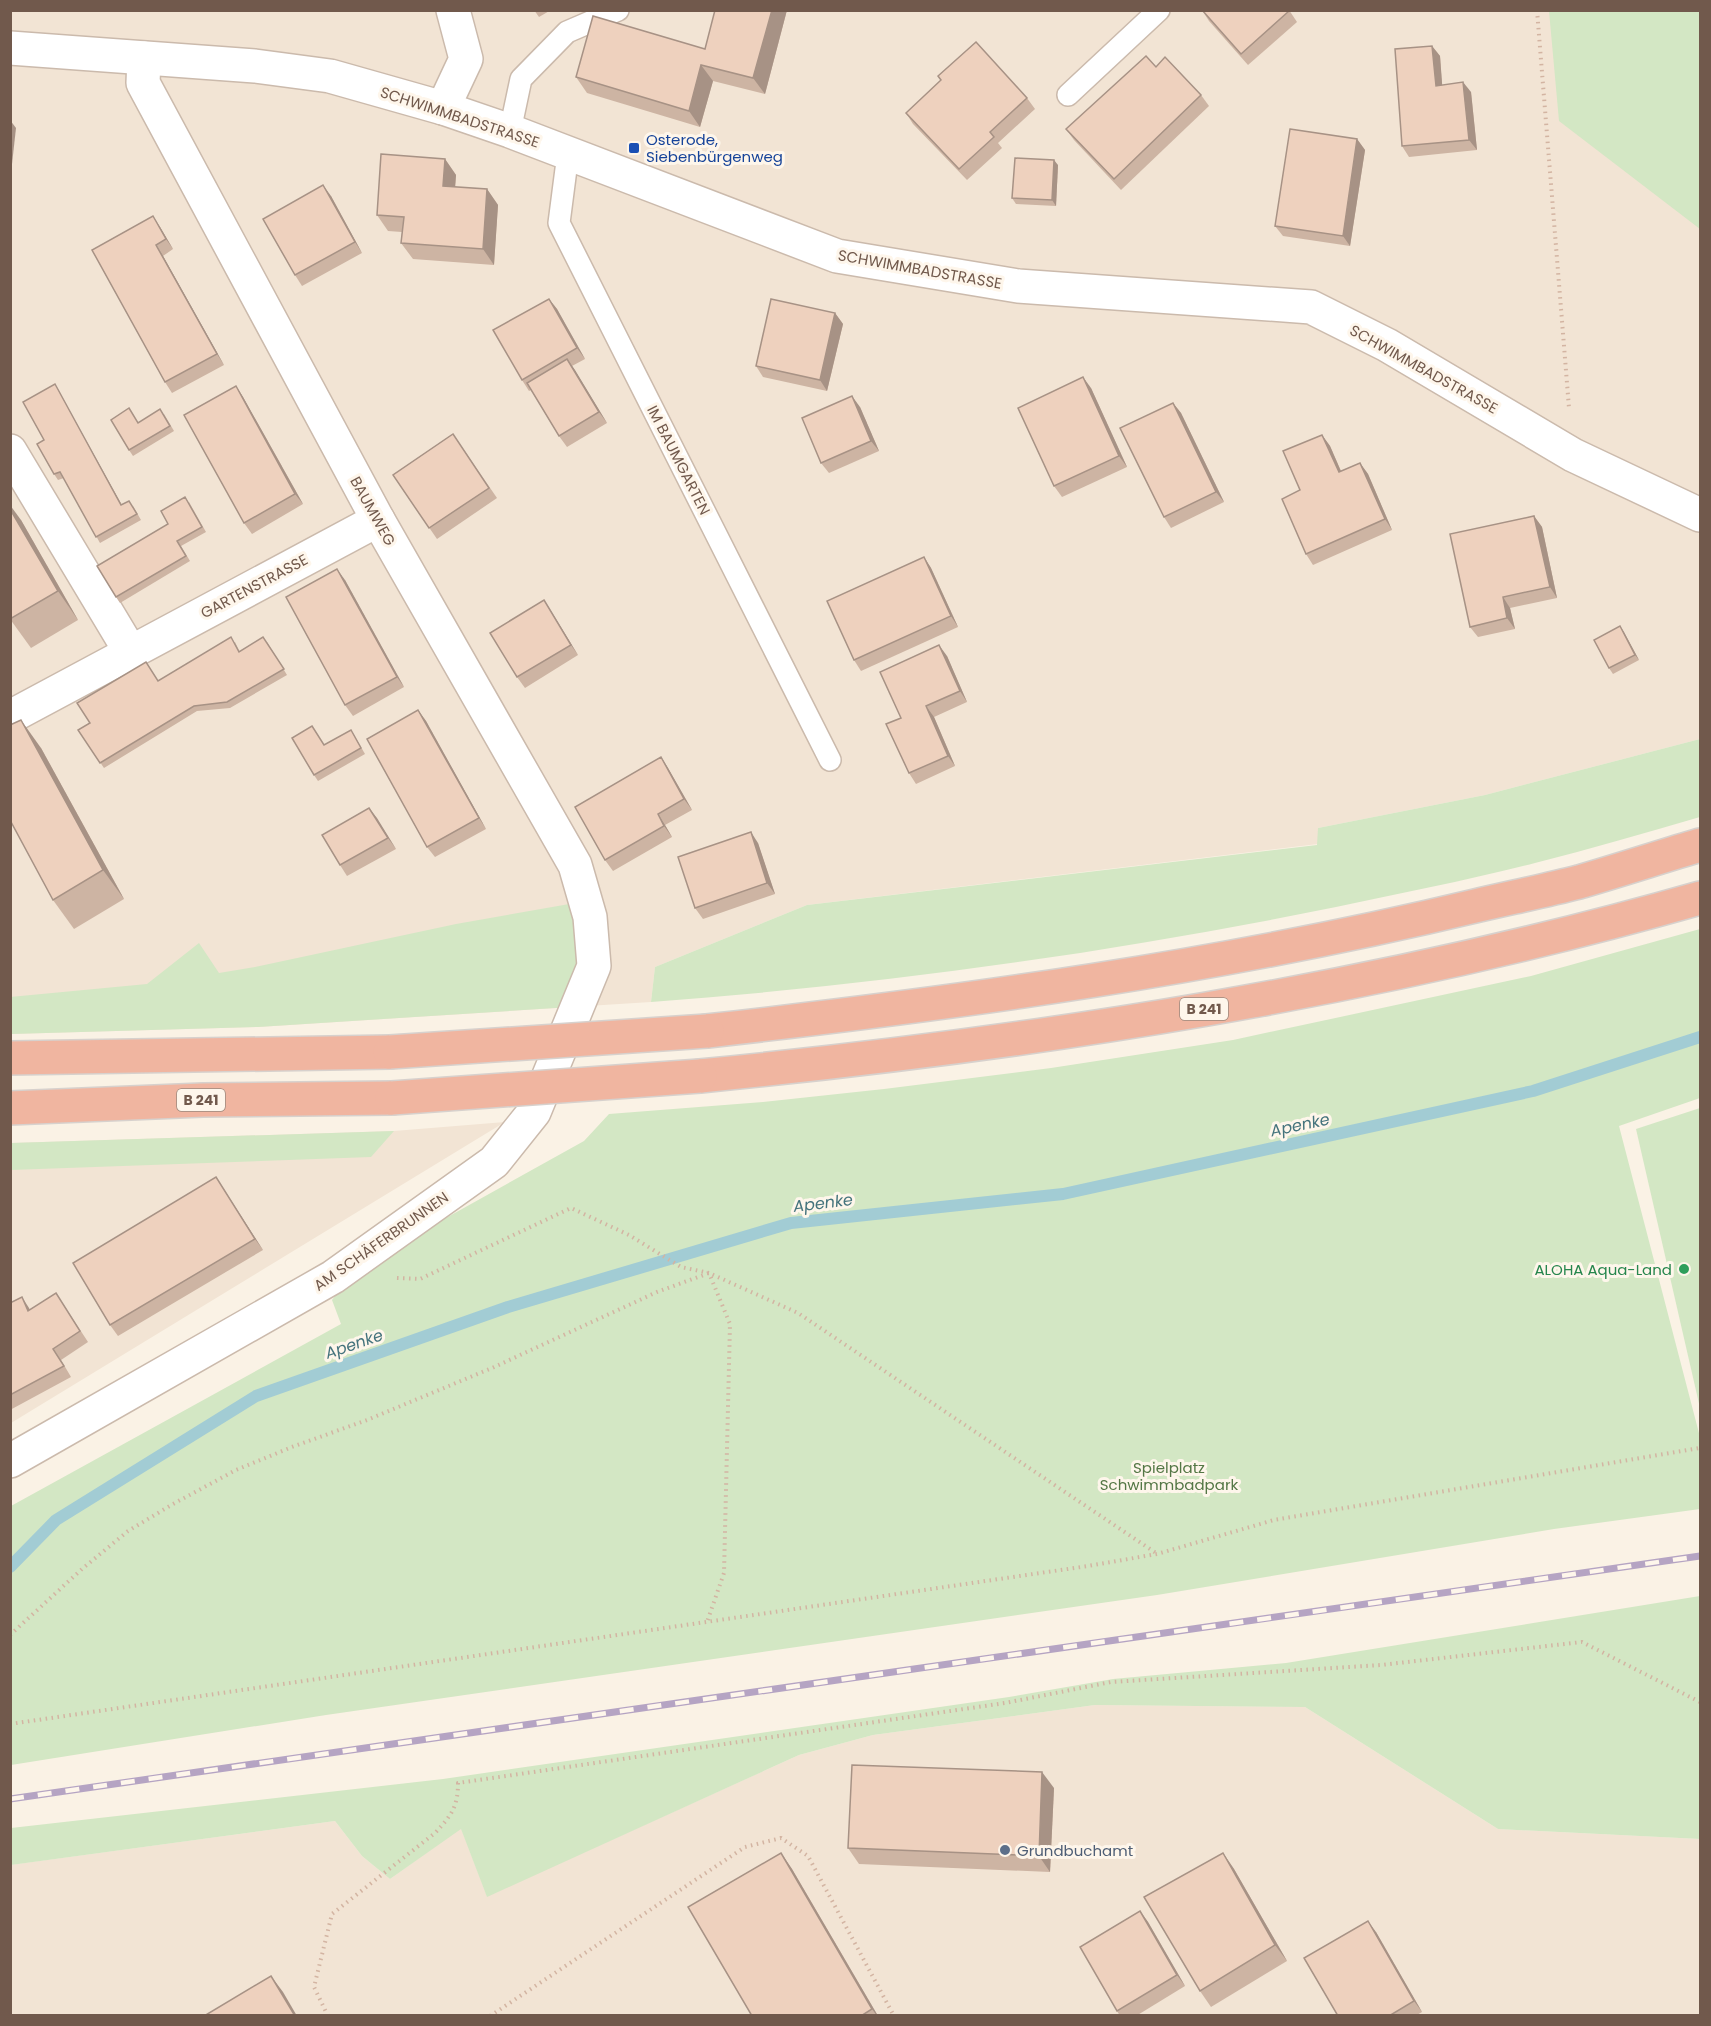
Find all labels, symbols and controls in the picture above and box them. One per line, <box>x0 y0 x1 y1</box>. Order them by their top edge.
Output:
street label: SCHWIMMBADSTRASSE <box>378 81 542 153</box>
place label: Osterode, Siebenbürgenweg <box>646 129 783 167</box>
marker: Osterode, Siebenbürgenweg <box>627 141 641 155</box>
street label: SCHWIMMBADSTRASSE <box>836 244 1004 294</box>
street label: SCHWIMMBADSTRASSE <box>1346 320 1502 418</box>
street label: IM BAUMGARTEN <box>642 402 716 518</box>
street label: BAUMWEG <box>345 473 401 550</box>
street label: GARTENSTRASSE <box>197 549 311 623</box>
road number: B 241 <box>1180 998 1228 1020</box>
road number: B 241 <box>177 1089 225 1111</box>
water label: Apenke <box>1267 1108 1332 1143</box>
street label: AM SCHÄFERBRUNNEN <box>309 1186 453 1296</box>
water label: Apenke <box>791 1188 854 1218</box>
place label: ALOHA Aqua-Land <box>1535 1259 1672 1280</box>
marker: ALOHA Aqua-Land <box>1677 1262 1691 1276</box>
water label: Apenke <box>321 1323 386 1365</box>
park label: Spielplatz Schwimmbadpark <box>1100 1457 1238 1495</box>
place label: Grundbuchamt <box>1017 1840 1133 1861</box>
marker: Grundbuchamt <box>998 1843 1012 1857</box>

